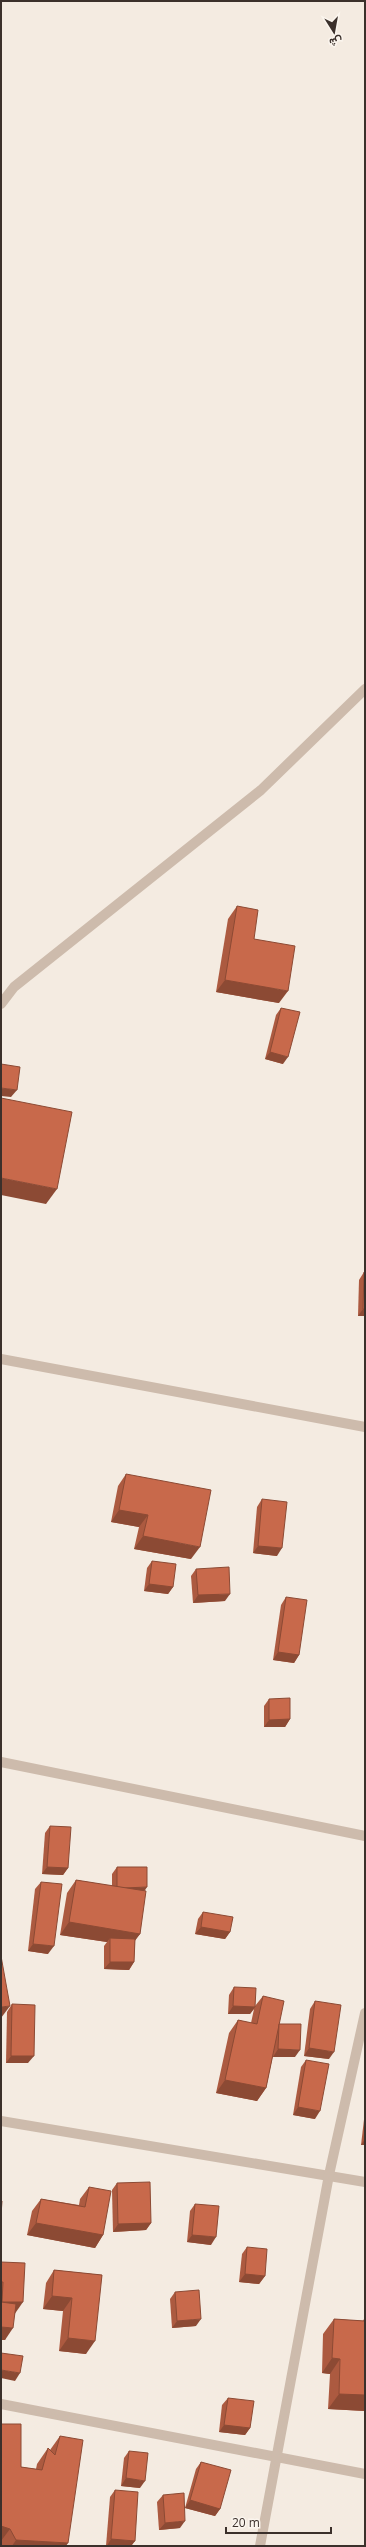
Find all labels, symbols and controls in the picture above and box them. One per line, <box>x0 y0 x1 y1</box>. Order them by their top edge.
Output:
north arrow <box>314 12 354 52</box>
text: ش <box>328 34 344 51</box>
scale bar <box>226 2509 331 2535</box>
text: 20 m <box>232 2514 260 2531</box>

